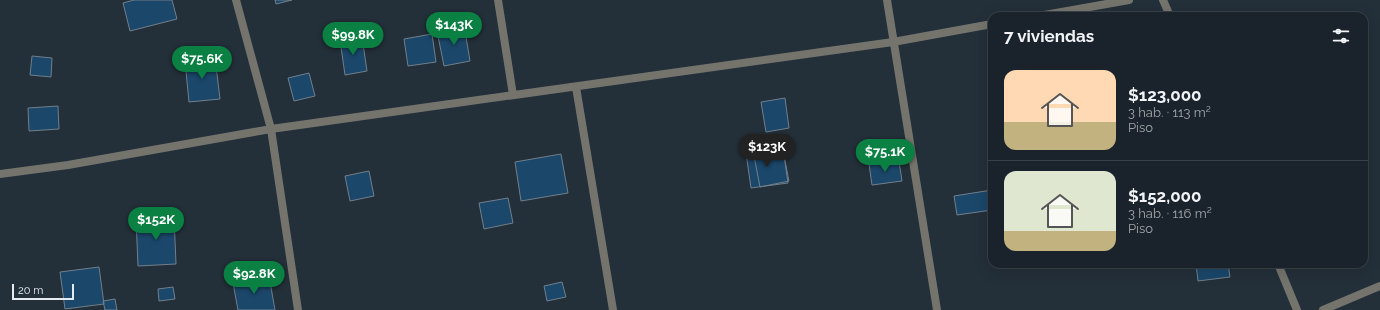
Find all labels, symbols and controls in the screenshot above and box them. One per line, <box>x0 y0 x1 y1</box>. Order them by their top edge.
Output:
pin: $143K <box>426 12 482 46</box>
text: $143K <box>435 17 473 32</box>
pin: $99.8K <box>320 22 386 56</box>
icon: filters <box>1330 25 1352 47</box>
text: 7 viviendas <box>1004 26 1094 46</box>
text: $99.8K <box>331 27 375 42</box>
pin: $75.6K <box>169 46 235 80</box>
text: $75.6K <box>181 51 223 66</box>
text: $123,000 <box>1128 85 1202 105</box>
icon: home <box>1036 86 1084 134</box>
text: 3 hab. · 113 m² <box>1128 105 1211 120</box>
text: Piso <box>1128 120 1153 135</box>
pin: $123K <box>739 134 795 168</box>
text: $123K <box>748 139 786 154</box>
pin: $75.1K <box>852 139 918 173</box>
text: $75.1K <box>865 144 905 159</box>
text: $152,000 <box>1128 186 1201 206</box>
icon: home <box>1036 187 1084 235</box>
text: 3 hab. · 116 m² <box>1128 206 1212 221</box>
pin: $152K <box>128 207 184 241</box>
text: $152K <box>137 212 175 227</box>
text: Piso <box>1128 221 1153 236</box>
pin: $92.8K <box>221 261 287 295</box>
text: $92.8K <box>233 266 275 281</box>
scale bar <box>12 282 74 301</box>
text: 20 m <box>18 284 43 297</box>

